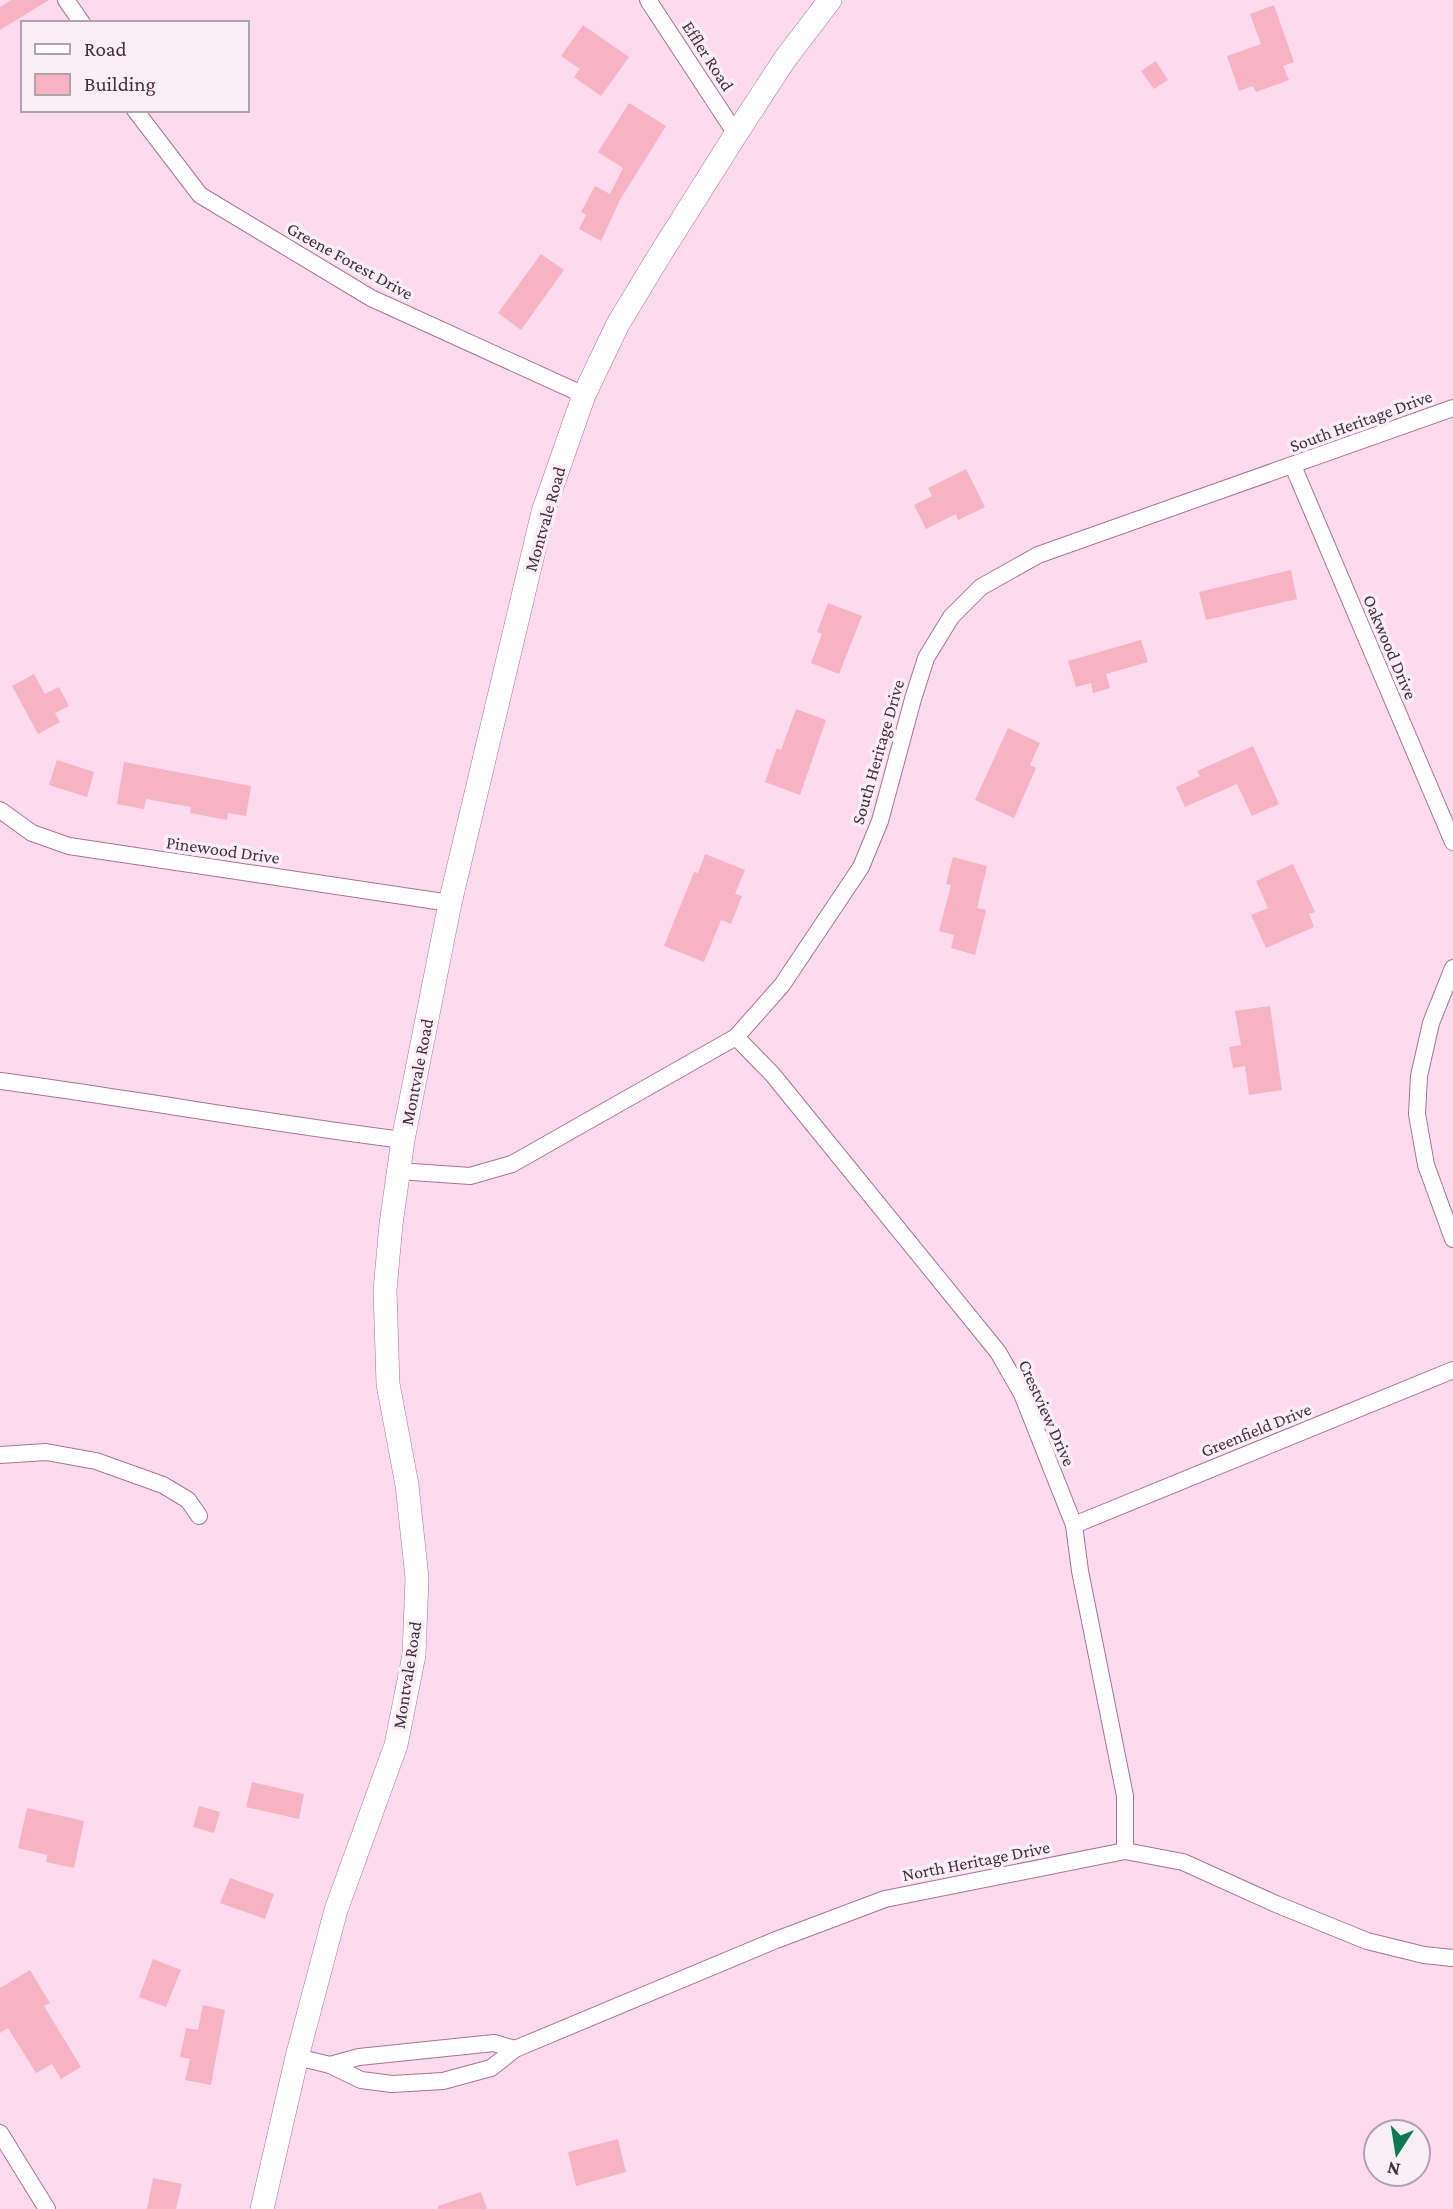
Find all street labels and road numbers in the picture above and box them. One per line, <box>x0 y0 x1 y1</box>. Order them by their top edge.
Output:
street label: Effler Road <box>678 17 738 95</box>
street label: Greene Forest Drive <box>283 218 417 304</box>
street label: South Heritage Drive <box>1287 386 1435 456</box>
street label: Montvale Road <box>520 464 570 574</box>
street label: Oakwood Drive <box>1359 592 1421 702</box>
street label: South Heritage Drive <box>848 677 908 827</box>
street label: Pinewood Drive <box>165 832 281 868</box>
street label: Montvale Road <box>397 1016 437 1127</box>
street label: Crestview Drive <box>1015 1357 1079 1469</box>
street label: Greenfield Drive <box>1198 1399 1314 1461</box>
street label: Montvale Road <box>389 1619 425 1730</box>
street label: North Heritage Drive <box>900 1837 1052 1885</box>

